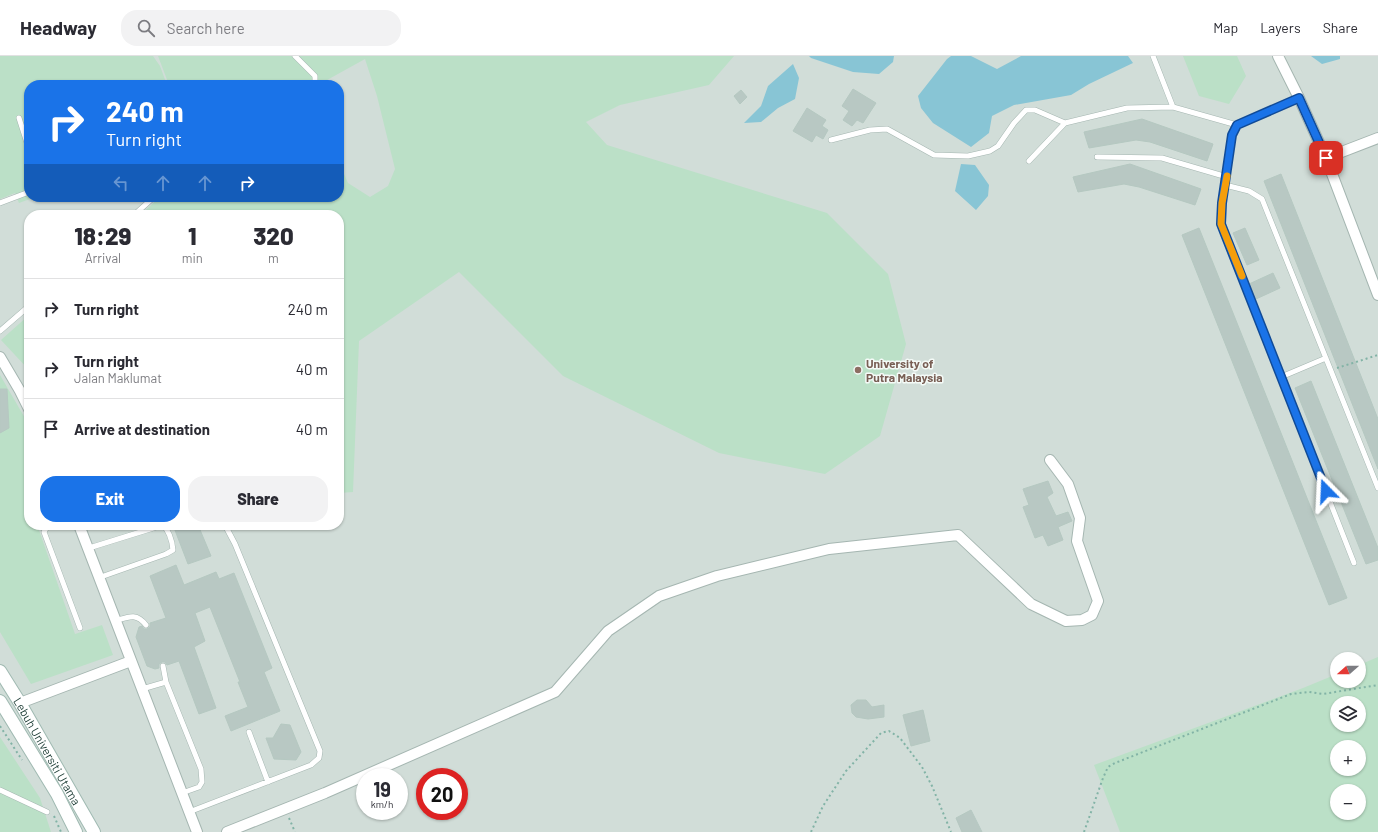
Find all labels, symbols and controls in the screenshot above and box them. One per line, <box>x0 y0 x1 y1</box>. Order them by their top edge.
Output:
search box <box>121 10 401 46</box>
text: Headway <box>20 16 97 39</box>
icon: search <box>135 17 157 39</box>
text: Search here <box>167 19 245 37</box>
text: Map <box>1213 19 1238 36</box>
text: Layers <box>1260 19 1301 36</box>
text: Share <box>1323 19 1358 36</box>
text: 240 m <box>106 94 184 128</box>
icon: right <box>40 96 92 148</box>
text: Turn right <box>106 128 182 150</box>
pin <box>1309 141 1343 175</box>
icon: arrive <box>1315 147 1337 169</box>
icon: left <box>110 172 132 194</box>
icon: ahead <box>152 172 174 194</box>
icon: ahead <box>194 172 216 194</box>
icon: right <box>236 172 258 194</box>
text: 18:29 <box>74 221 131 250</box>
text: 1 <box>188 221 197 250</box>
text: 320 <box>253 221 294 250</box>
text: Arrival <box>85 250 121 266</box>
text: min <box>182 250 203 266</box>
text: m <box>268 250 279 266</box>
icon: right <box>40 298 62 320</box>
text: Turn right <box>74 300 139 318</box>
text: 240 m <box>288 300 328 318</box>
text: Turn right <box>74 352 139 370</box>
place label: University of Putra Malaysia <box>866 356 943 384</box>
icon: right <box>40 358 62 380</box>
text: 40 m <box>296 360 328 378</box>
marker: University of Putra Malaysia <box>853 365 863 375</box>
text: Jalan Maklumat <box>74 370 162 386</box>
icon: arrive <box>40 418 62 440</box>
text: Arrive at destination <box>74 420 210 438</box>
text: 40 m <box>296 420 328 438</box>
position arrow <box>1305 470 1347 512</box>
button: Exit <box>40 476 180 522</box>
button: Share <box>188 476 328 522</box>
north arrow <box>1330 652 1366 688</box>
map controls <box>1330 652 1366 820</box>
street label: Lebuh Universiti Utama <box>11 695 84 807</box>
button: layers <box>1330 696 1366 732</box>
button: + <box>1330 740 1366 776</box>
speed limit sign: 20 <box>416 768 468 820</box>
text: 19 <box>373 777 391 801</box>
button: − <box>1330 784 1366 820</box>
text: km/h <box>371 798 393 810</box>

